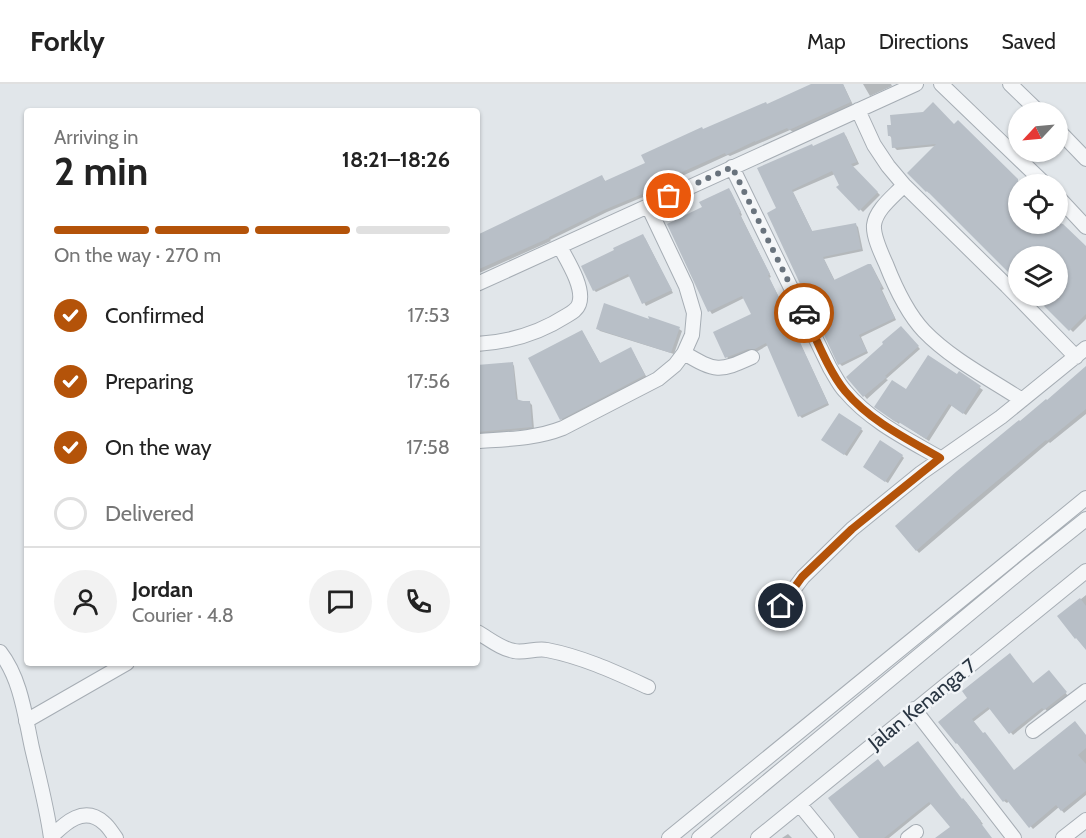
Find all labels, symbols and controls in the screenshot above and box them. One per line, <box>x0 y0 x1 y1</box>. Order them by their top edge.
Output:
text: Forkly <box>30 24 105 58</box>
text: Map <box>807 29 846 54</box>
text: Directions <box>879 29 968 54</box>
text: Saved <box>1001 29 1056 54</box>
north arrow <box>1008 102 1068 162</box>
map controls <box>1008 102 1068 306</box>
text: Arriving in <box>54 125 138 149</box>
text: 18:21–18:26 <box>342 146 450 173</box>
text: 2 min <box>54 147 148 195</box>
pin <box>643 170 694 221</box>
button: locate <box>1008 174 1068 234</box>
icon: bag <box>652 179 685 212</box>
text: On the way · 270 m <box>54 243 221 267</box>
button: layers <box>1008 246 1068 306</box>
courier <box>774 283 834 343</box>
icon: car <box>788 297 821 330</box>
icon: check <box>54 299 87 332</box>
text: Confirmed <box>105 302 204 329</box>
text: 17:53 <box>408 303 450 327</box>
icon: check <box>54 365 87 398</box>
text: Preparing <box>105 368 193 395</box>
text: 17:56 <box>407 369 450 393</box>
icon: check <box>54 431 87 464</box>
text: On the way <box>105 434 212 461</box>
text: 17:58 <box>406 435 450 459</box>
text: Delivered <box>105 500 194 527</box>
button: person <box>54 570 117 633</box>
button: chat <box>309 570 372 633</box>
button: phone <box>387 570 450 633</box>
text: Jordan <box>132 576 193 603</box>
pin <box>755 580 806 631</box>
icon: home <box>764 589 797 622</box>
text: Courier · 4.8 <box>132 603 234 627</box>
street label: Jalan Kenanga 7 <box>863 653 981 755</box>

